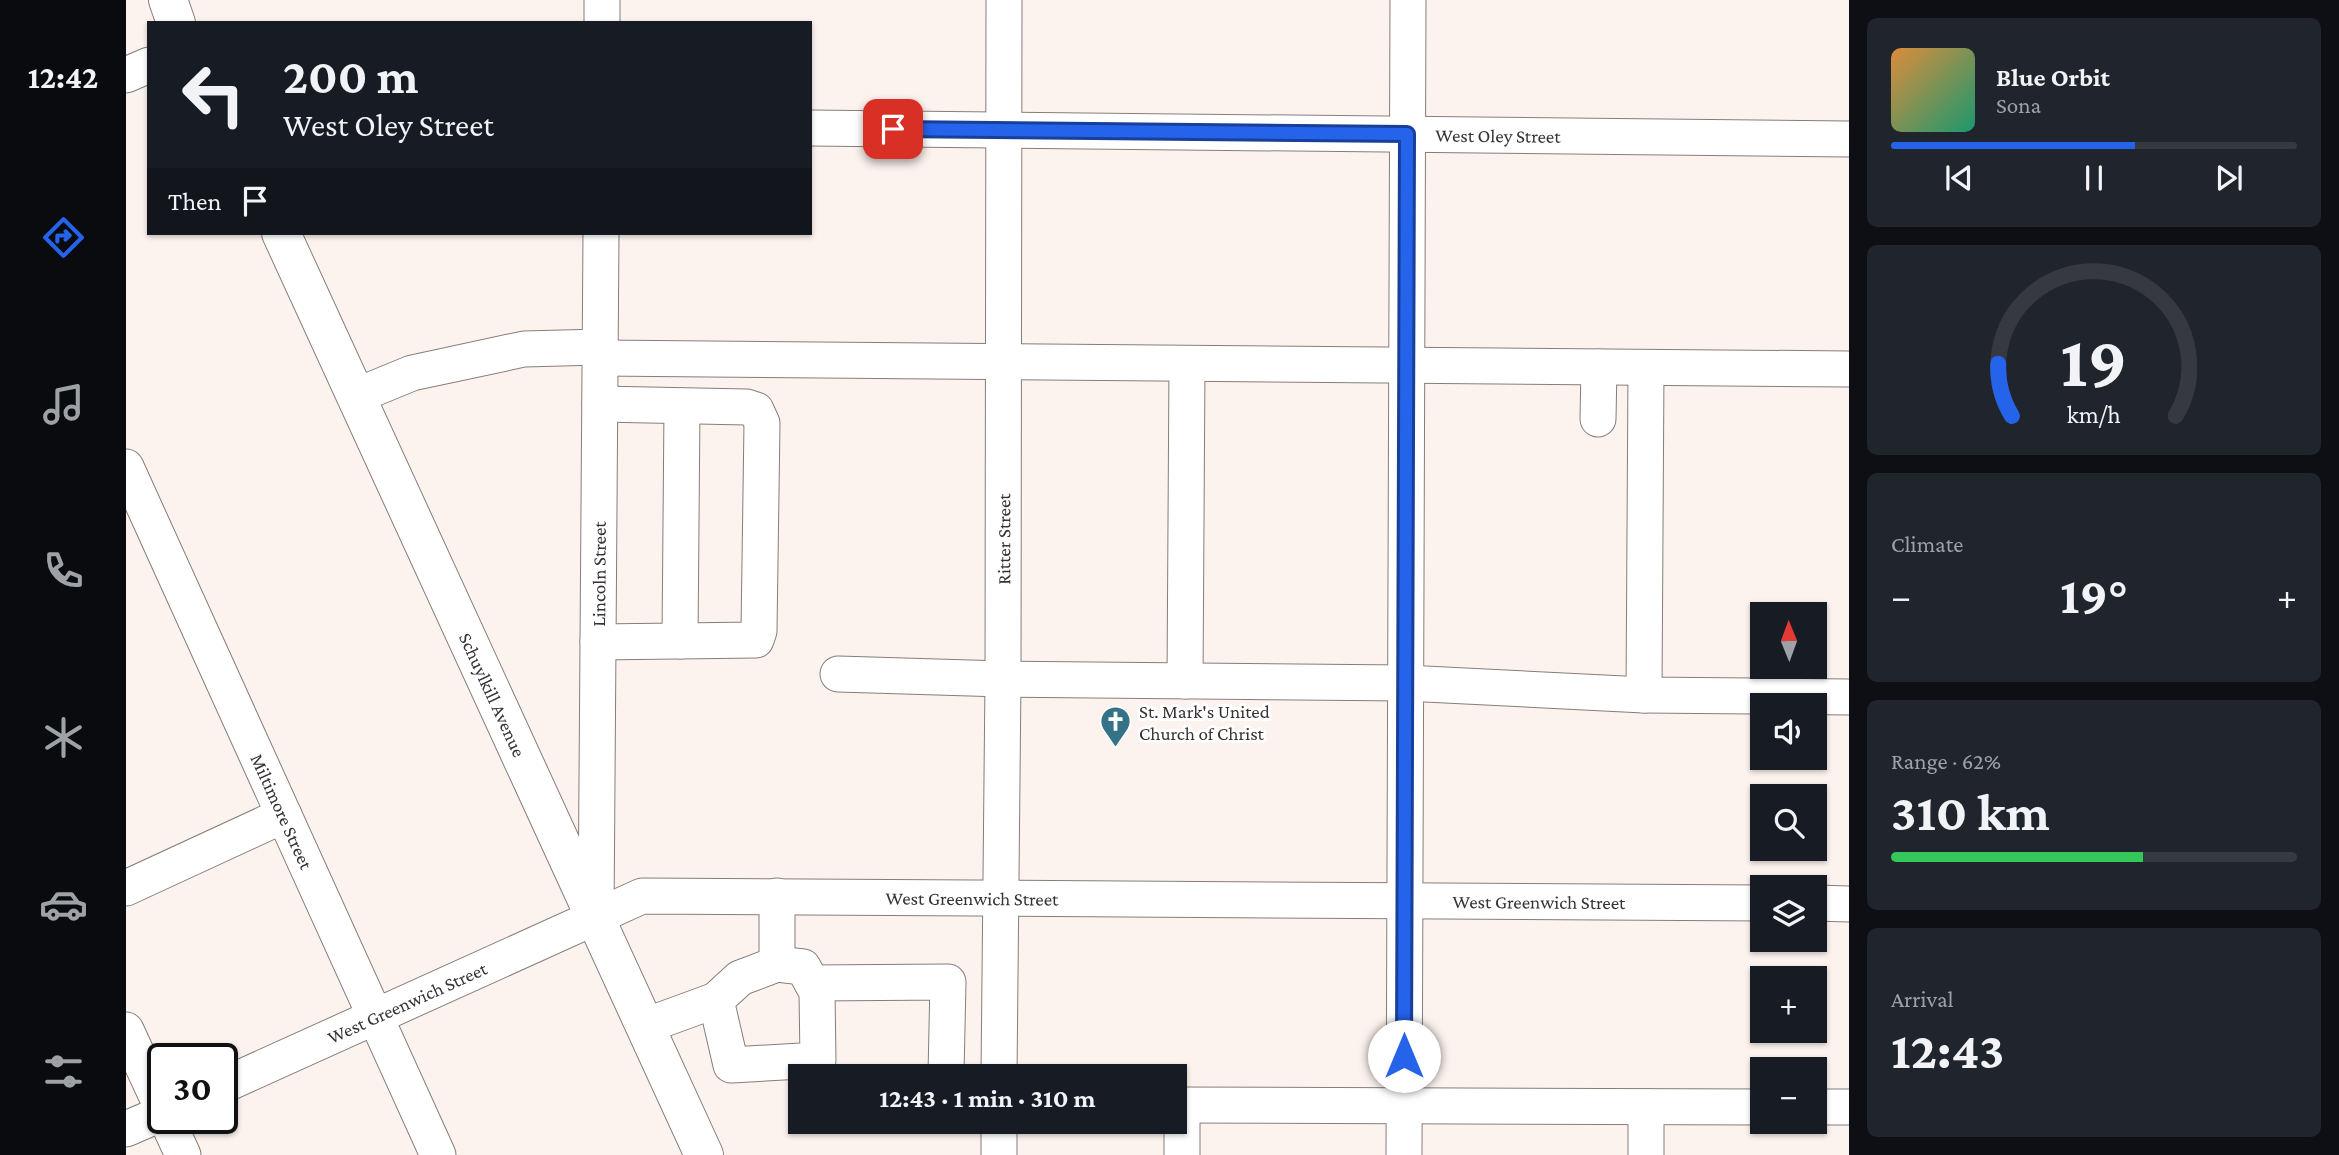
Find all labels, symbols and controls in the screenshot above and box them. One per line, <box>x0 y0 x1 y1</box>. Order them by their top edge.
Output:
icon: left <box>168 49 259 140</box>
text: 200 m <box>283 49 418 104</box>
text: 12:42 <box>28 59 98 95</box>
text: Blue Orbit <box>1996 63 2110 92</box>
text: Sona <box>1996 92 2041 118</box>
pin <box>863 99 923 159</box>
text: West Oley Street <box>283 107 494 143</box>
icon: arrive <box>874 110 912 148</box>
street label: West Oley Street <box>1435 124 1561 146</box>
icon: previous <box>1940 159 1978 197</box>
icon: pause <box>2075 159 2113 197</box>
icon: next <box>2210 159 2248 197</box>
icon: arrive <box>236 182 274 220</box>
text: Then <box>168 187 222 216</box>
icon: directions <box>39 213 88 262</box>
text: 19 <box>2061 322 2127 403</box>
icon: music <box>39 380 88 429</box>
text: km/h <box>2067 401 2121 428</box>
street label: Ritter Street <box>993 493 1014 585</box>
street label: Lincoln Street <box>588 521 609 627</box>
text: Climate <box>1891 531 1963 557</box>
icon: phone <box>39 546 88 595</box>
text: 19° <box>2060 566 2128 624</box>
text: − <box>1891 575 1911 617</box>
text: + <box>2277 575 2297 617</box>
north arrow <box>1750 602 1827 679</box>
map controls <box>1750 602 1827 1134</box>
street label: Schuylkill Avenue <box>455 629 530 760</box>
button: sound <box>1750 693 1827 770</box>
place label: St. Mark's United Church of Christ <box>1139 701 1270 744</box>
church icon: St. Mark's United Church of Christ <box>1099 705 1133 749</box>
icon: climate <box>39 713 88 762</box>
text: Range · 62% <box>1891 748 2001 774</box>
street label: Miltimore Street <box>247 750 318 873</box>
text: 310 km <box>1891 783 2050 841</box>
button: search <box>1750 784 1827 861</box>
button: layers <box>1750 875 1827 952</box>
icon: car <box>39 880 88 929</box>
street label: West Greenwich Street <box>886 887 1059 909</box>
street label: West Greenwich Street <box>1453 891 1626 913</box>
street label: West Greenwich Street <box>324 957 491 1048</box>
button: + <box>1750 966 1827 1043</box>
text: Arrival <box>1891 986 1954 1012</box>
position arrow <box>1367 1019 1441 1093</box>
text: 12:43 <box>1891 1021 2004 1079</box>
speed limit sign: 30 <box>147 1043 238 1134</box>
icon: filters <box>39 1047 88 1096</box>
button: − <box>1750 1057 1827 1134</box>
text: 12:43 · 1 min · 310 m <box>879 1084 1096 1113</box>

